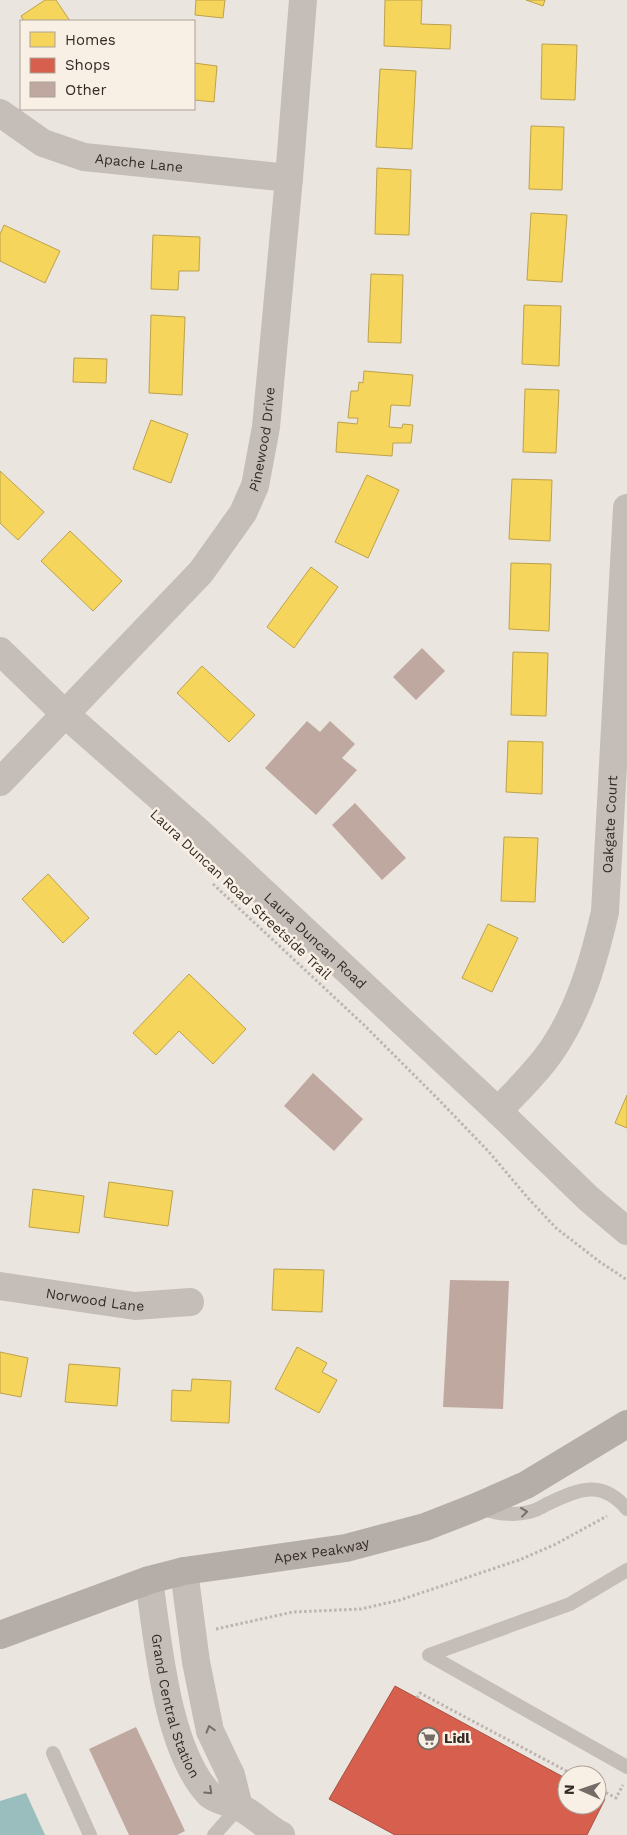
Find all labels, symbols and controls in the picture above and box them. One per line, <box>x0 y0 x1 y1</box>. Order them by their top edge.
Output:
legend <box>20 20 195 110</box>
text: Homes <box>65 31 116 49</box>
text: Shops <box>65 56 110 74</box>
text: Other <box>65 81 107 99</box>
street label: Apache Lane <box>94 150 184 175</box>
street label: Pinewood Drive <box>245 386 278 494</box>
street label: Oakgate Court <box>599 775 620 874</box>
street label: Laura Duncan Road Streetside Trail <box>147 805 335 983</box>
street label: Laura Duncan Road <box>260 888 370 992</box>
street label: Norwood Lane <box>45 1285 145 1314</box>
one-way arrow <box>521 1507 529 1518</box>
street label: Apex Peakway <box>273 1534 372 1566</box>
street label: Grand Central Station <box>148 1633 203 1781</box>
one-way arrow <box>205 1725 215 1733</box>
supermarket icon: Lidl <box>416 1726 440 1750</box>
place label: Lidl <box>444 1730 470 1746</box>
north arrow <box>557 1765 607 1815</box>
text: N <box>561 1784 577 1795</box>
one-way arrow <box>203 1786 212 1795</box>

